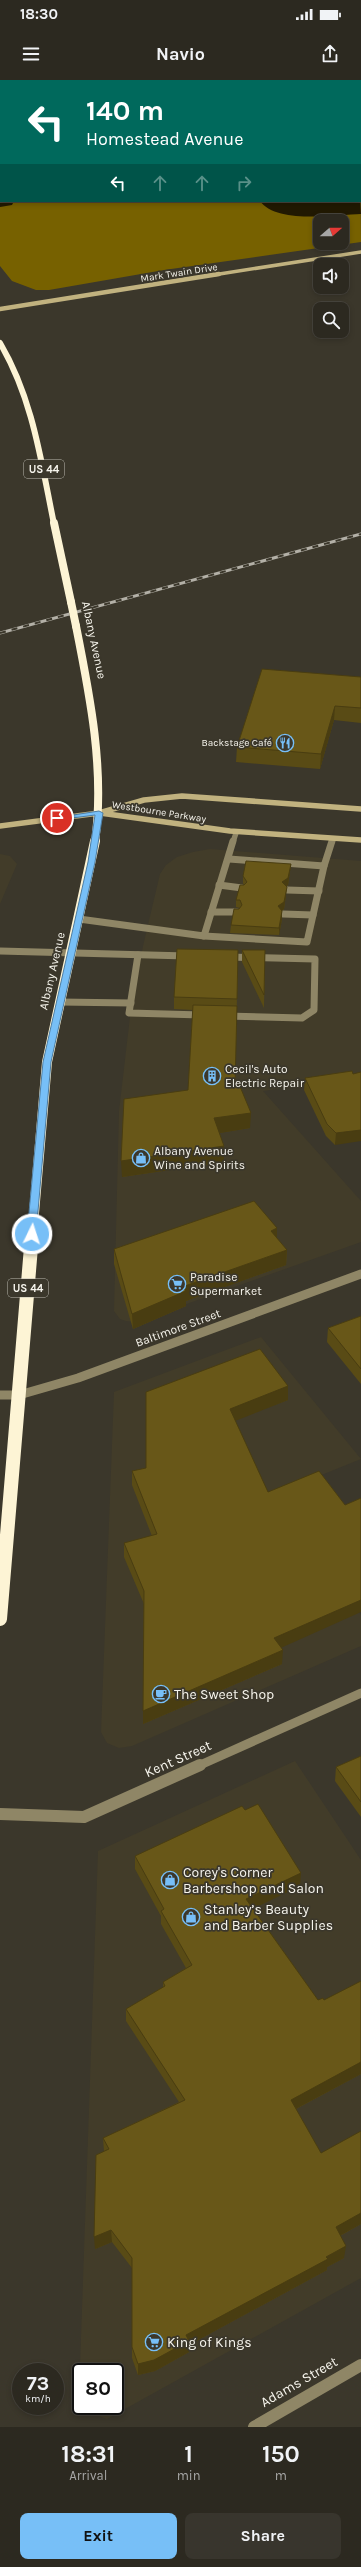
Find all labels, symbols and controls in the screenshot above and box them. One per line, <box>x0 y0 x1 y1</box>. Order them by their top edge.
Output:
text: 18:30 <box>20 5 58 23</box>
icon: menu <box>20 43 42 65</box>
text: Navio <box>156 43 205 65</box>
icon: share <box>319 43 341 65</box>
text: 140 m <box>86 94 164 127</box>
icon: left <box>20 96 72 148</box>
text: Homestead Avenue <box>86 128 244 150</box>
icon: left <box>107 172 129 194</box>
icon: ahead <box>149 172 171 194</box>
icon: ahead <box>191 172 213 194</box>
icon: right <box>233 172 255 194</box>
north arrow <box>313 214 349 250</box>
map controls <box>313 214 349 338</box>
button: sound <box>313 258 349 294</box>
street label: Mark Twain Drive <box>140 261 218 285</box>
button: search <box>313 302 349 338</box>
road number: US 44 <box>24 460 64 478</box>
street label: Albany Avenue <box>79 600 109 680</box>
restaurant icon: Backstage Café <box>275 733 295 753</box>
place label: Backstage Café <box>202 737 272 749</box>
street label: Westbourne Parkway <box>111 799 207 825</box>
pin <box>40 801 74 835</box>
icon: arrive <box>46 807 68 829</box>
street label: Albany Avenue <box>36 931 68 1011</box>
place label: Cecil's Auto Electric Repair <box>225 1062 305 1090</box>
building icon: Cecil's Auto Electric Repair <box>202 1066 222 1086</box>
place label: Albany Avenue Wine and Spirits <box>154 1144 245 1172</box>
shop icon: Albany Avenue Wine and Spirits <box>131 1148 151 1168</box>
position arrow <box>11 1213 53 1255</box>
place label: Paradise Supermarket <box>190 1270 262 1298</box>
supermarket icon: Paradise Supermarket <box>167 1274 187 1294</box>
road number: US 44 <box>8 1279 48 1297</box>
street label: Baltimore Street <box>134 1306 223 1350</box>
cafe icon: The Sweet Shop <box>151 1684 171 1704</box>
place label: The Sweet Shop <box>174 1686 274 1703</box>
street label: Kent Street <box>142 1737 214 1781</box>
place label: Corey's Corner Barbershop and Salon <box>183 1864 324 1897</box>
shop icon: Corey's Corner Barbershop and Salon <box>160 1870 180 1890</box>
place label: Stanley’s Beauty and Barber Supplies <box>204 1901 333 1934</box>
shop icon: Stanley’s Beauty and Barber Supplies <box>181 1907 201 1927</box>
supermarket icon: King of Kings <box>144 2332 164 2352</box>
place label: King of Kings <box>167 2334 252 2351</box>
street label: Adams Street <box>257 2353 341 2411</box>
speed limit sign: 80 <box>72 2363 124 2415</box>
text: 73 <box>27 2372 49 2395</box>
text: km/h <box>25 2393 51 2405</box>
text: 18:31 <box>61 2440 115 2468</box>
text: 1 <box>184 2440 193 2468</box>
text: 150 <box>262 2440 300 2468</box>
text: Arrival <box>69 2468 107 2483</box>
text: min <box>177 2468 201 2483</box>
text: m <box>275 2468 287 2483</box>
button: Exit <box>20 2513 177 2559</box>
button: Share <box>185 2513 341 2559</box>

